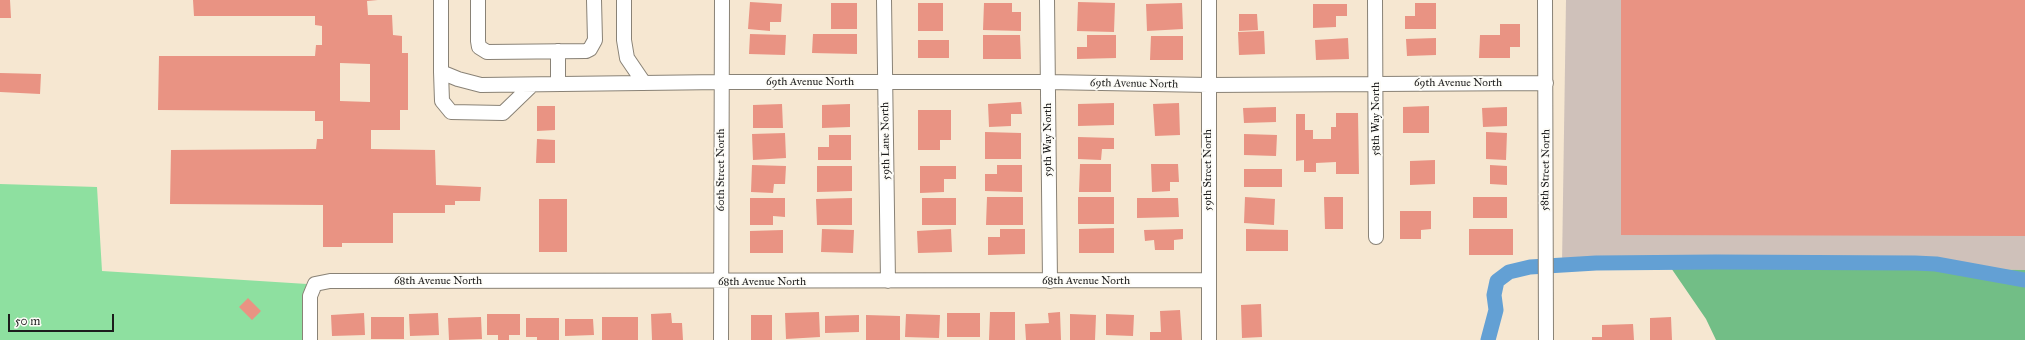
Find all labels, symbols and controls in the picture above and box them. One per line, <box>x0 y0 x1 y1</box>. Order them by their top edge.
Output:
street label: 69th Avenue North <box>766 75 854 89</box>
street label: 69th Avenue North <box>1414 76 1502 90</box>
street label: 69th Avenue North <box>1090 77 1178 91</box>
street label: 58th Way North <box>1369 82 1383 156</box>
street label: 59th Lane North <box>879 102 893 180</box>
street label: 59th Way North <box>1041 103 1055 177</box>
street label: 60th Street North <box>714 129 728 211</box>
street label: 59th Street North <box>1201 129 1215 211</box>
street label: 58th Street North <box>1539 129 1553 211</box>
street label: 68th Avenue North <box>394 274 482 288</box>
street label: 68th Avenue North <box>1042 274 1130 288</box>
street label: 68th Avenue North <box>718 275 806 289</box>
scale bar <box>10 306 116 332</box>
text: 50 m <box>15 314 40 328</box>

